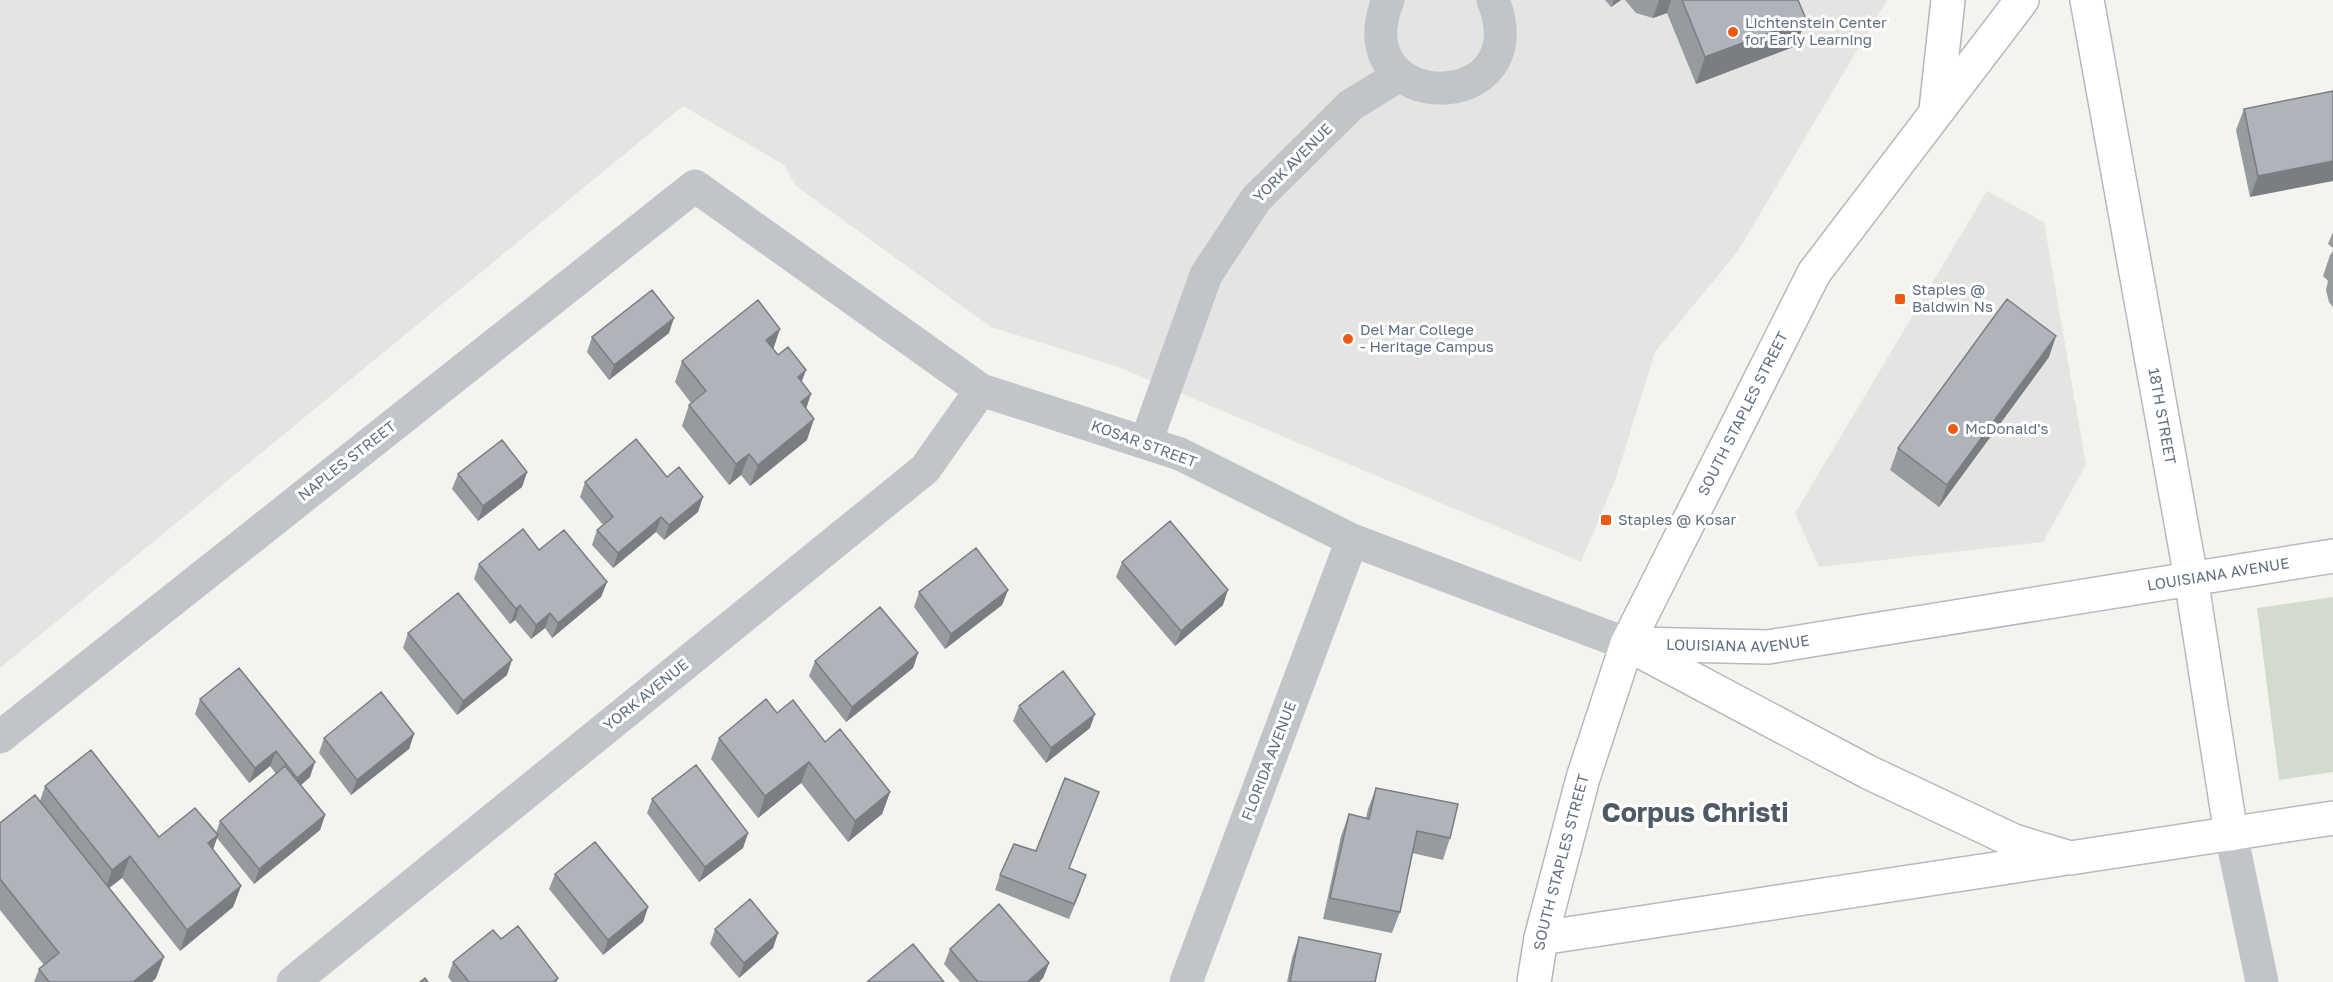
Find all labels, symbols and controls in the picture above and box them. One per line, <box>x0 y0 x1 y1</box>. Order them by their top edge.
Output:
place label: Lichtenstein Center for Early Learning <box>1745 13 1887 48</box>
marker: Lichtenstein Center for Early Learning <box>1726 25 1740 39</box>
street label: YORK AVENUE <box>1249 119 1335 205</box>
place label: Staples @ Baldwin Ns <box>1912 280 1993 315</box>
marker: Staples @ Baldwin Ns <box>1893 292 1907 306</box>
place label: Del Mar College - Heritage Campus <box>1360 320 1494 355</box>
street label: SOUTH STAPLES STREET <box>1693 328 1791 498</box>
marker: Del Mar College - Heritage Campus <box>1341 332 1355 346</box>
street label: 18TH STREET <box>2145 366 2180 466</box>
street label: NAPLES STREET <box>294 416 399 504</box>
street label: KOSAR STREET <box>1089 416 1200 471</box>
place label: McDonald's <box>1965 419 2048 437</box>
marker: McDonald's <box>1946 422 1960 436</box>
place label: Staples @ Kosar <box>1618 510 1737 528</box>
marker: Staples @ Kosar <box>1599 513 1613 527</box>
street label: LOUISIANA AVENUE <box>2146 553 2290 594</box>
street label: LOUISIANA AVENUE <box>1666 630 1811 655</box>
street label: YORK AVENUE <box>599 655 691 734</box>
street label: FLORIDA AVENUE <box>1237 698 1299 823</box>
street label: SOUTH STAPLES STREET <box>1529 772 1592 951</box>
district label: Corpus Christi <box>1601 796 1789 828</box>

